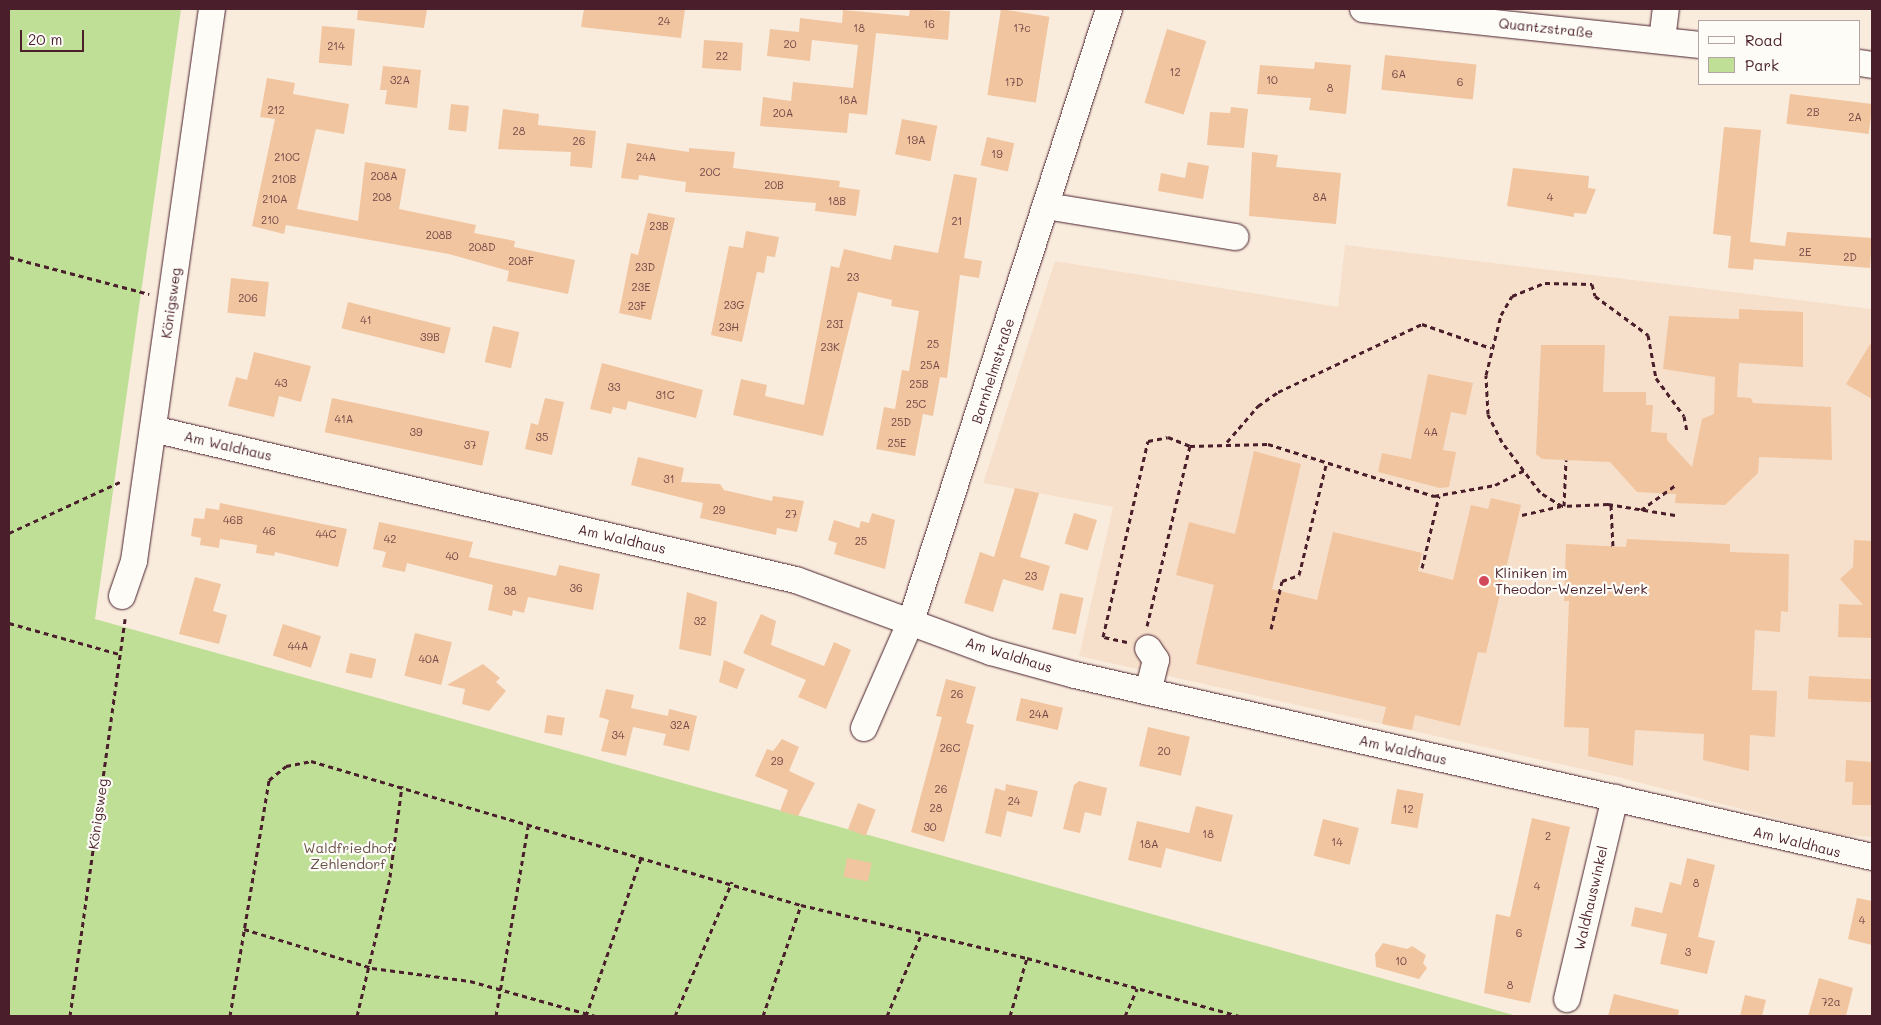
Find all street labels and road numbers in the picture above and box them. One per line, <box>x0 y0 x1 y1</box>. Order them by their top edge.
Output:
street label: Quantzstraße <box>1498 15 1594 41</box>
street label: Königsweg <box>158 266 184 340</box>
street label: Barnhelmstraße <box>968 316 1018 426</box>
street label: Am Waldhaus <box>182 428 274 464</box>
street label: Am Waldhaus <box>576 521 668 557</box>
street label: Am Waldhaus <box>964 634 1054 676</box>
street label: Am Waldhaus <box>1357 732 1449 768</box>
street label: Königsweg <box>85 777 111 851</box>
street label: Am Waldhaus <box>1751 823 1843 861</box>
street label: Waldhauswinkel <box>1571 844 1611 952</box>

